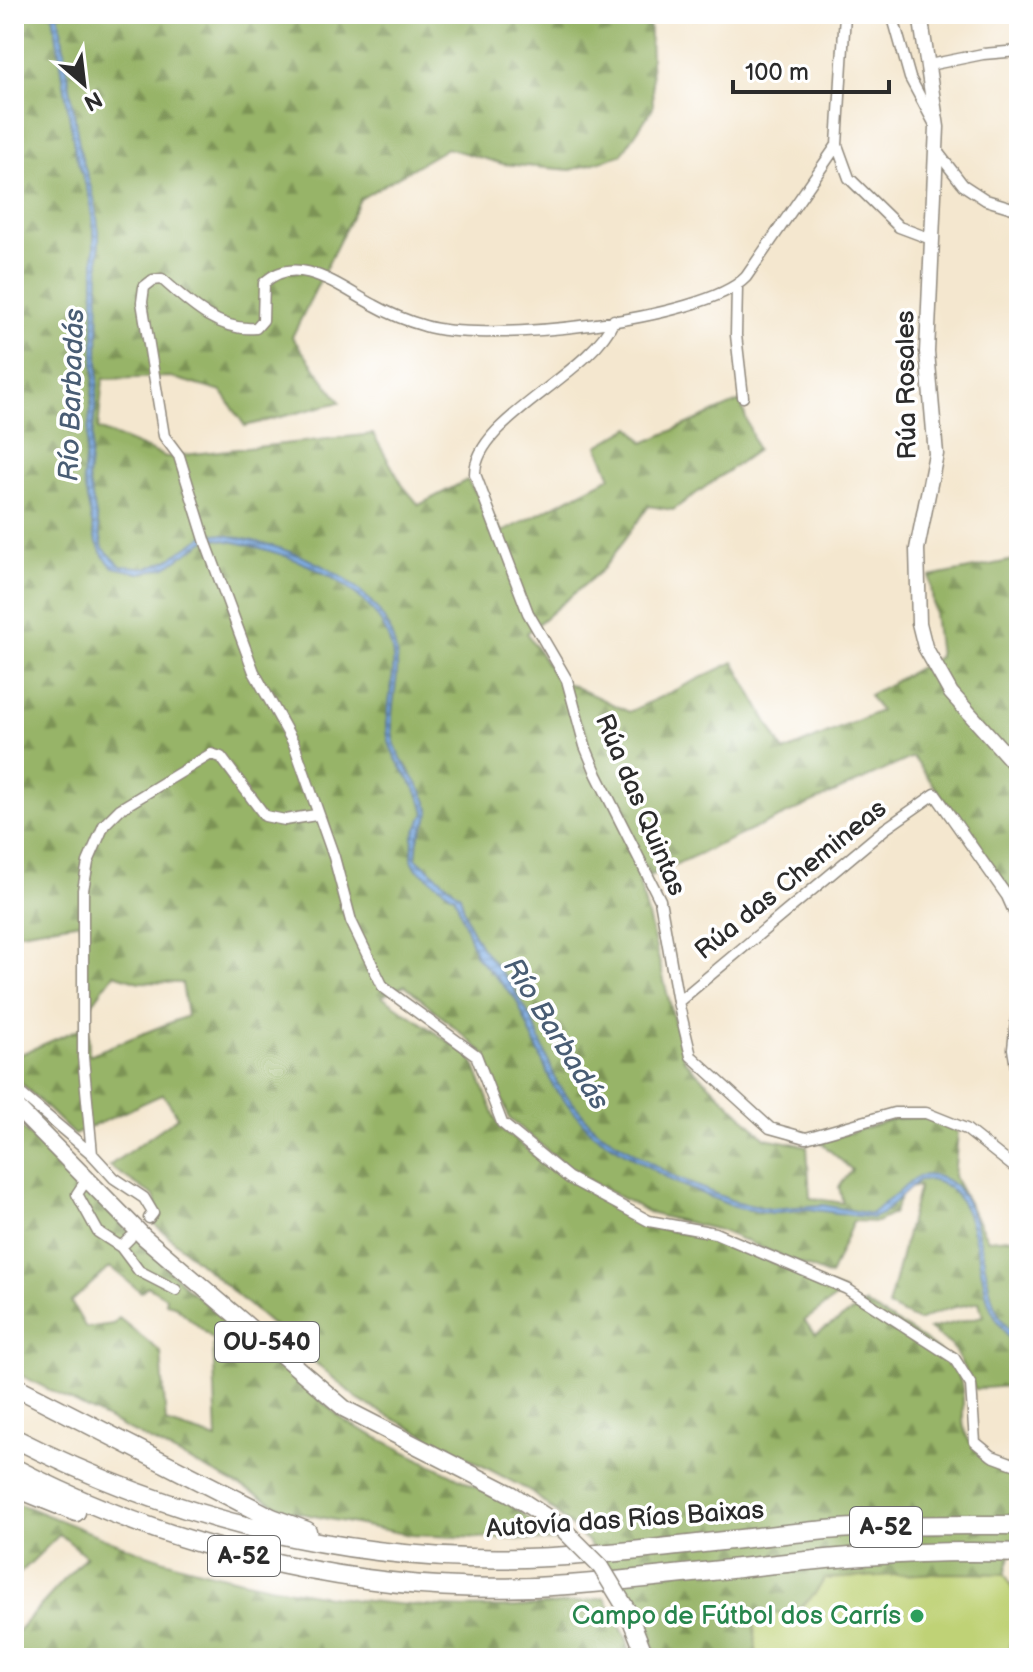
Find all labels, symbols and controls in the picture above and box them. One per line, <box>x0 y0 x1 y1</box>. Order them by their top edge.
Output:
north arrow <box>44 44 124 124</box>
scale bar <box>733 44 889 94</box>
text: 100 m <box>745 58 809 87</box>
text: N <box>79 85 106 116</box>
water label: Río Barbadás <box>52 308 92 482</box>
street label: Rúa Rosales <box>890 310 924 460</box>
street label: Rúa das Quintas <box>588 710 692 901</box>
street label: Rúa das Chemineas <box>689 793 893 967</box>
water label: Río Barbadás <box>496 952 616 1116</box>
road number: OU-540 <box>215 1322 319 1362</box>
street label: Autovía das Rías Baixas <box>485 1495 765 1545</box>
road number: A-52 <box>850 1507 922 1547</box>
road number: A-52 <box>208 1536 280 1576</box>
place label: Campo de Fútbol dos Carrís <box>572 1601 901 1632</box>
marker: Campo de Fútbol dos Carrís <box>908 1607 926 1625</box>

